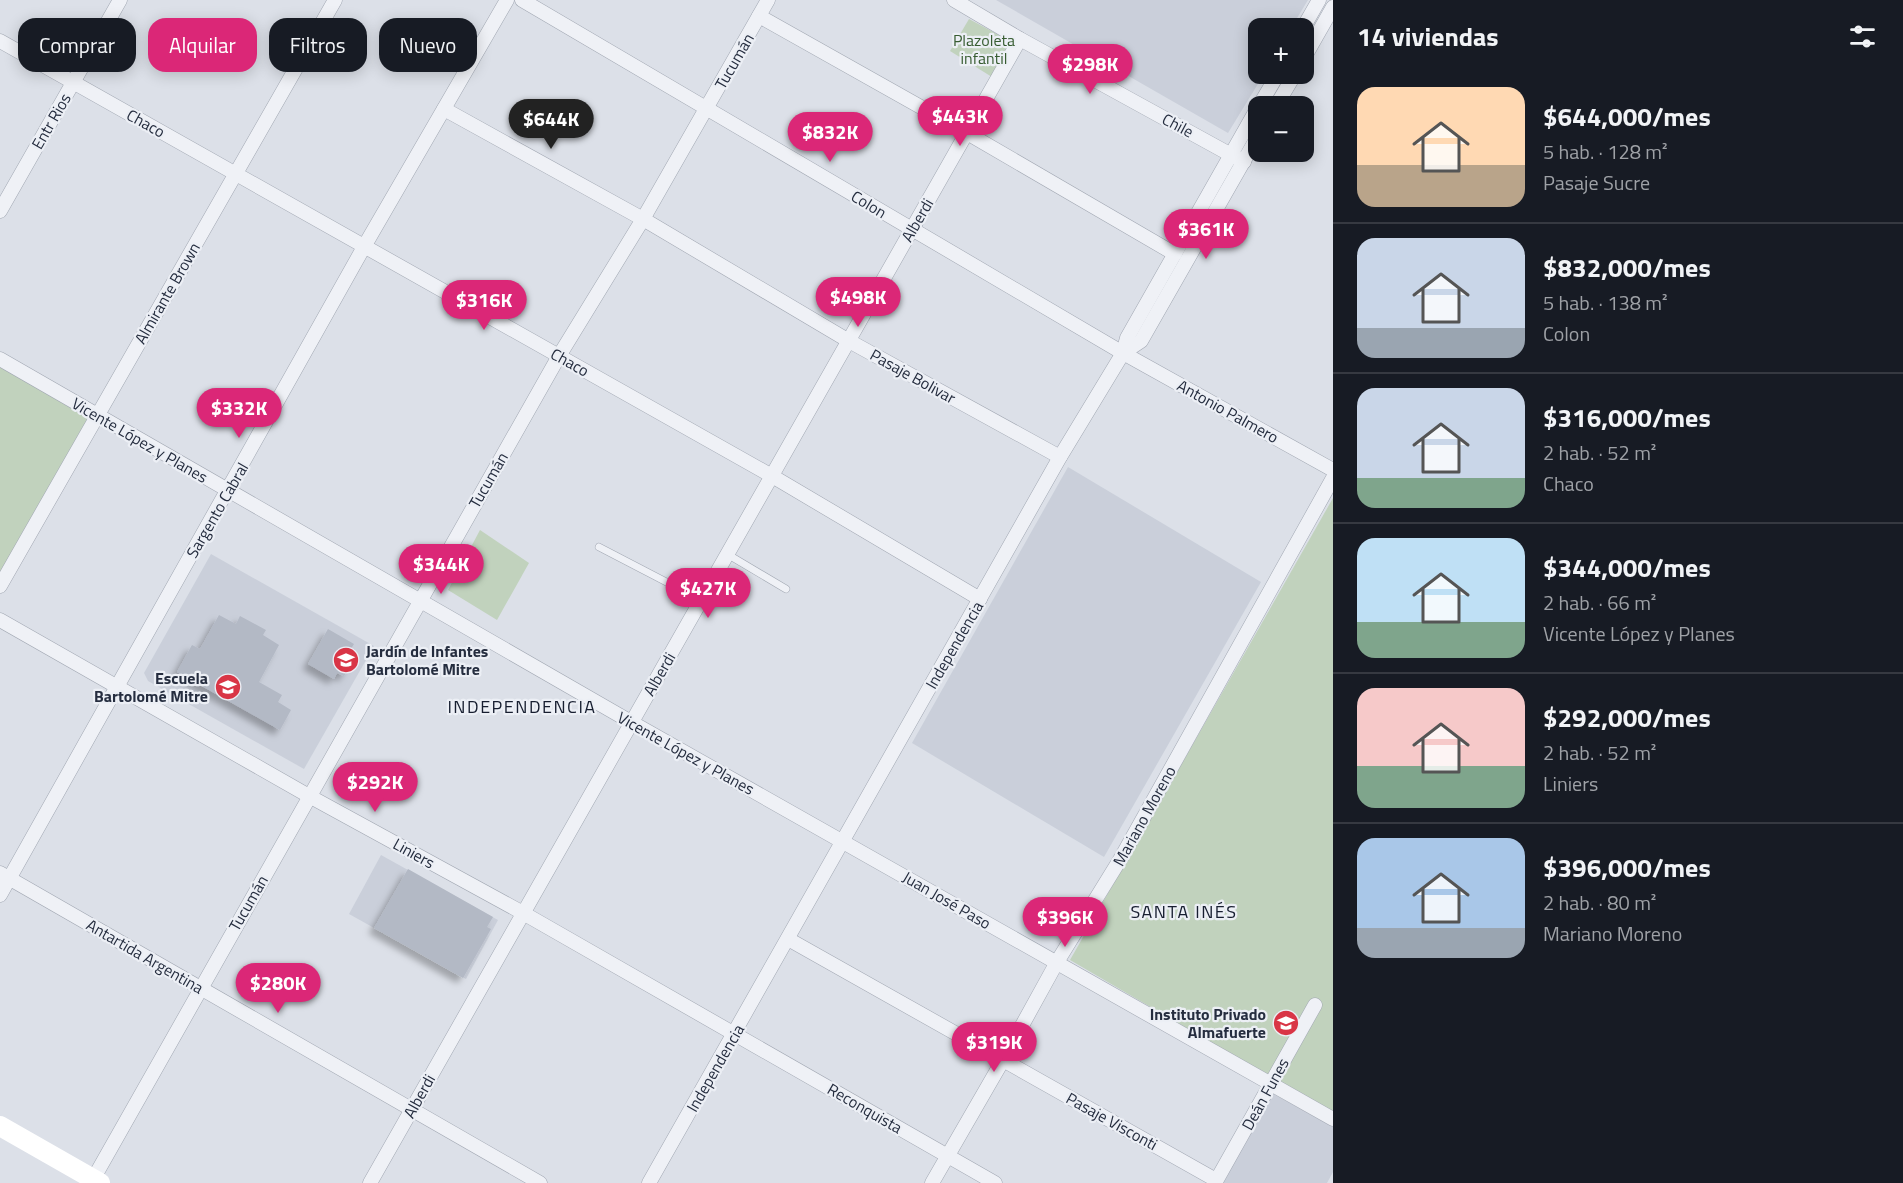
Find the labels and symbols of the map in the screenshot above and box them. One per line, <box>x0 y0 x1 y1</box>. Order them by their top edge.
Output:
park label: Plazoleta infantil <box>953 28 1015 70</box>
street label: Tucumán <box>708 29 760 93</box>
pin: $298K <box>1048 44 1132 95</box>
street label: Entr Rios <box>25 88 77 154</box>
pin: $443K <box>918 96 1002 147</box>
pin: $644K <box>509 99 593 150</box>
street label: Chaco <box>122 103 170 143</box>
street label: Chile <box>1158 107 1198 143</box>
pin: $832K <box>788 112 872 163</box>
street label: Colon <box>847 184 891 224</box>
street label: Alberdi <box>895 194 939 246</box>
pin: $361K <box>1164 209 1248 260</box>
street label: Almirante Brown <box>128 238 206 348</box>
pin: $498K <box>816 277 900 328</box>
pin: $316K <box>442 280 526 331</box>
street label: Chaco <box>546 342 594 382</box>
street label: Pasaje Bolivar <box>866 343 961 410</box>
street label: Antonio Palmero <box>1173 373 1283 449</box>
pin: $332K <box>197 388 281 439</box>
street label: Vicente López y Planes <box>68 391 212 489</box>
street label: Tucumán <box>462 448 514 512</box>
street label: Sargento Cabral <box>180 458 254 562</box>
pin: $344K <box>399 544 483 595</box>
pin: $427K <box>666 568 750 619</box>
street label: Independencia <box>919 597 989 693</box>
place label: Jardín de Infantes Bartolomé Mitre <box>366 639 488 681</box>
school or university icon: Jardín de Infantes Bartolomé Mitre <box>331 645 361 675</box>
street label: Alberdi <box>637 648 681 700</box>
place label: Escuela Bartolomé Mitre <box>94 666 208 708</box>
school or university icon: Escuela Bartolomé Mitre <box>213 672 243 702</box>
district label: INDEPENDENCIA <box>447 693 597 720</box>
street label: Vicente López y Planes <box>613 705 759 801</box>
street label: Mariano Moreno <box>1107 761 1181 871</box>
pin: $292K <box>333 762 417 813</box>
street label: Liniers <box>389 832 439 874</box>
street label: Juan José Paso <box>898 865 996 935</box>
street label: Tucumán <box>222 871 274 935</box>
pin: $396K <box>1023 897 1107 948</box>
district label: SANTA INÉS <box>1130 898 1238 925</box>
street label: Antartida Argentina <box>82 913 208 999</box>
pin: $280K <box>236 963 320 1014</box>
place label: Instituto Privado Almafuerte <box>1150 1002 1266 1044</box>
school or university icon: Instituto Privado Almafuerte <box>1271 1008 1301 1038</box>
street label: Independencia <box>680 1020 750 1116</box>
pin: $319K <box>952 1022 1036 1073</box>
street label: Deán Funes <box>1235 1054 1295 1134</box>
street label: Alberdi <box>397 1070 441 1122</box>
street label: Reconquista <box>823 1077 907 1139</box>
street label: Pasaje Visconti <box>1062 1086 1162 1156</box>

